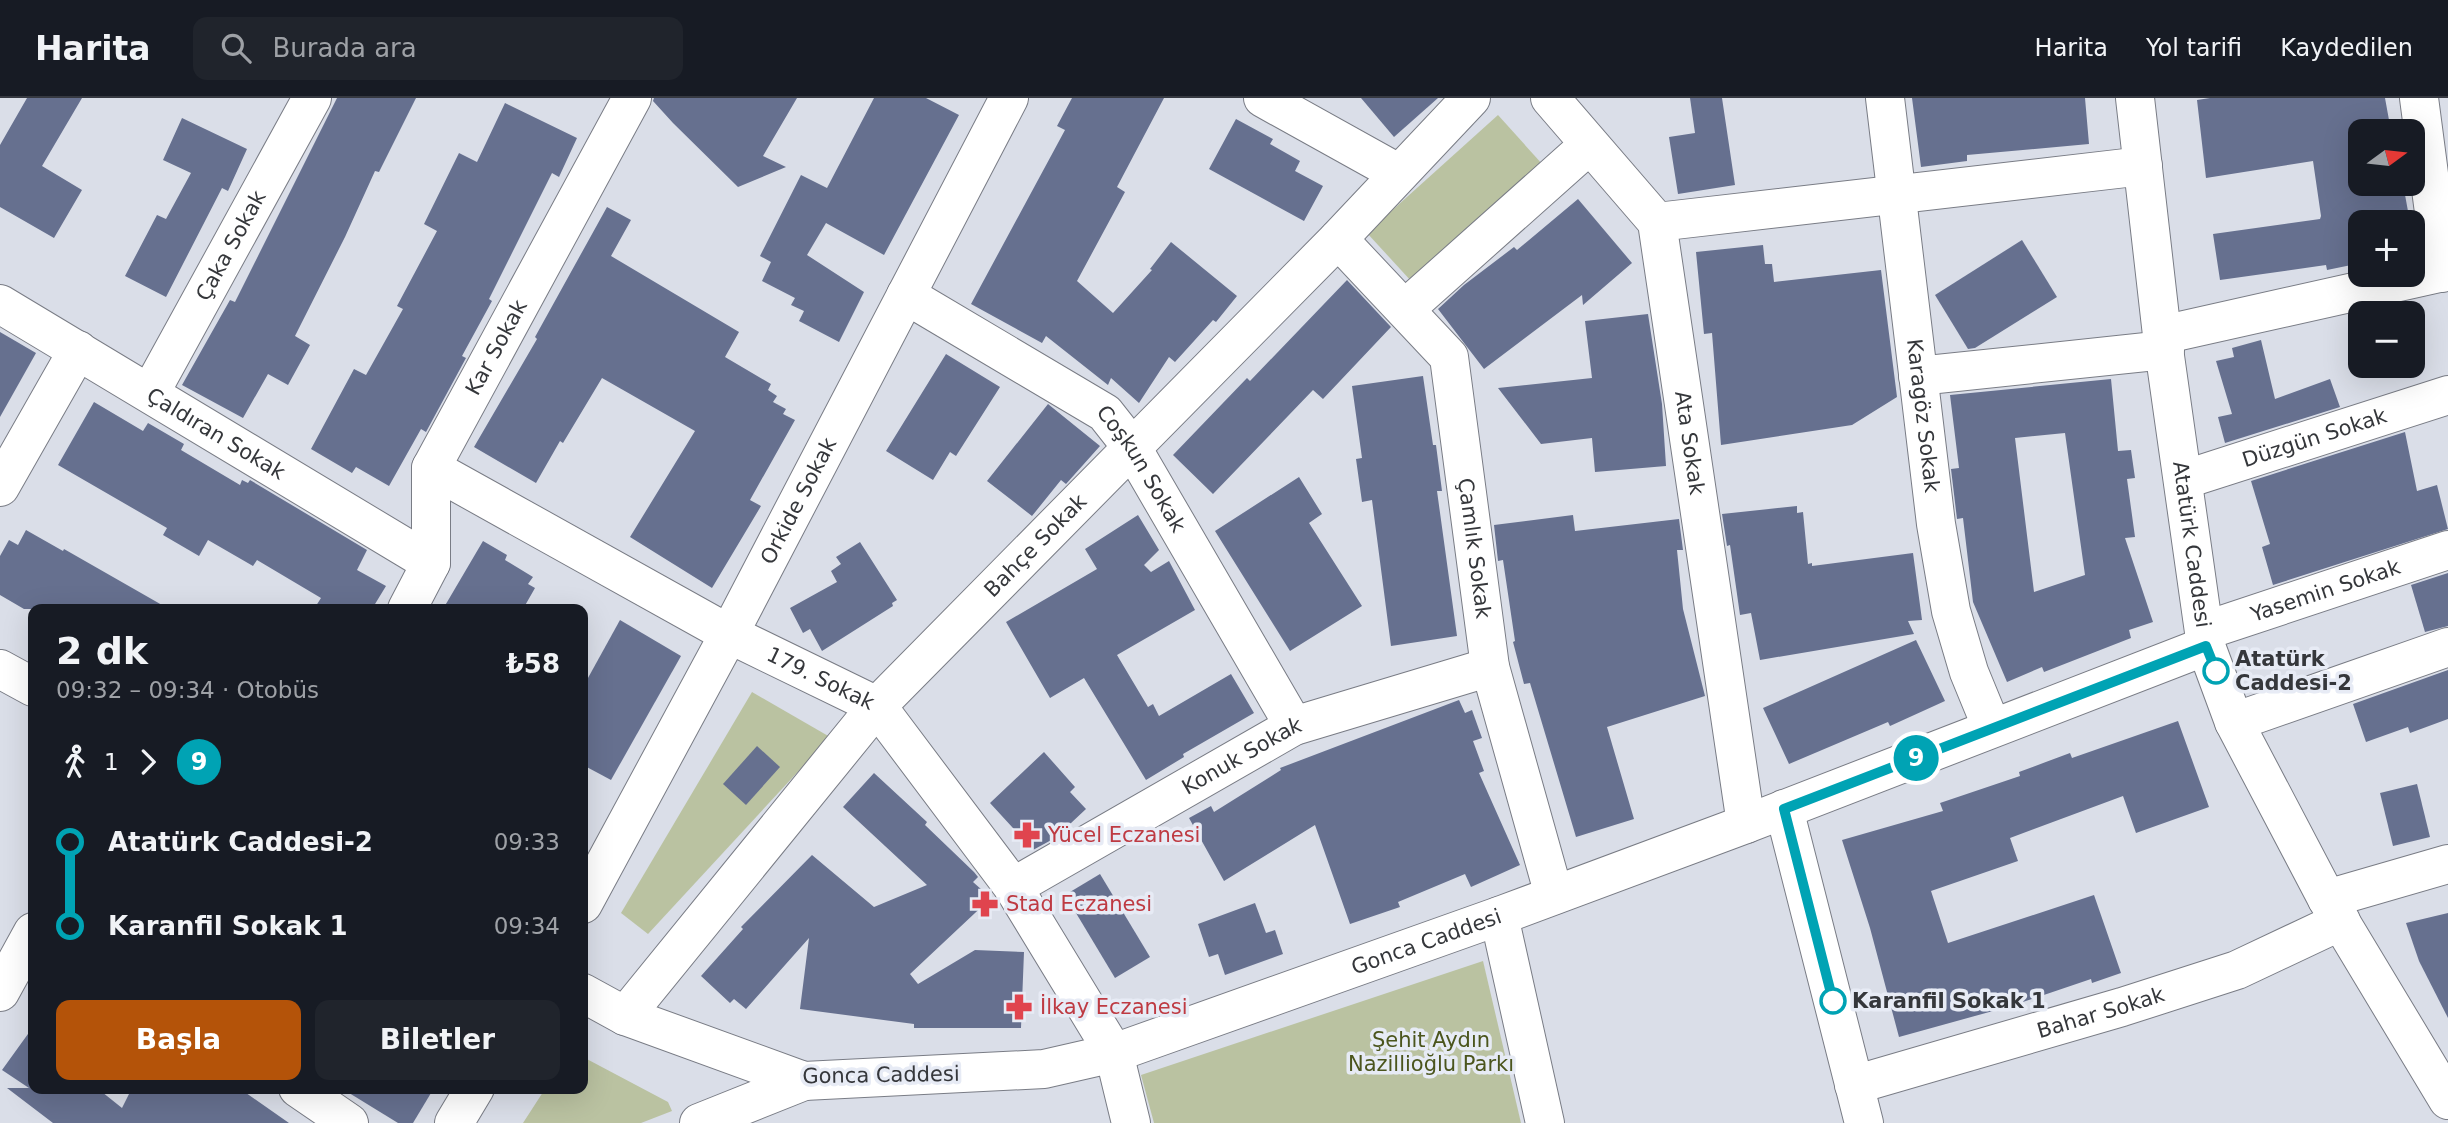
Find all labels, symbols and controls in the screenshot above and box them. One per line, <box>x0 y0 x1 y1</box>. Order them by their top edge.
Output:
search box <box>193 17 683 80</box>
text: Harita <box>35 29 151 68</box>
icon: search <box>217 29 255 67</box>
text: Burada ara <box>273 33 417 63</box>
text: Harita <box>2035 34 2108 62</box>
text: Yol tarifi <box>2146 34 2242 62</box>
text: Kaydedilen <box>2280 34 2413 62</box>
north arrow <box>2348 119 2426 196</box>
map controls <box>2348 119 2425 378</box>
street label: Çaka Sokak <box>191 186 271 305</box>
button: + <box>2348 210 2425 287</box>
street label: Kar Sokak <box>461 295 532 399</box>
button: − <box>2348 301 2425 378</box>
street label: Karagöz Sokak <box>1902 337 1944 495</box>
street label: Çaldıran Sokak <box>142 383 290 485</box>
street label: Ata Sokak <box>1670 389 1709 497</box>
street label: Coşkun Sokak <box>1092 400 1191 537</box>
street label: Düzgün Sokak <box>2239 403 2390 472</box>
street label: Orkide Sokak <box>756 433 842 568</box>
street label: Atatürk Caddesi <box>2168 459 2215 629</box>
street label: Çamlık Sokak <box>1453 477 1496 621</box>
street label: Bahçe Sokak <box>980 489 1092 602</box>
street label: Yasemin Sokak <box>2247 554 2404 627</box>
text: 2 dk <box>56 629 148 673</box>
street label: 179. Sokak <box>763 642 879 715</box>
place label: Atatürk Caddesi-2 <box>2235 647 2352 695</box>
text: ₺58 <box>506 649 560 679</box>
marker: Atatürk Caddesi-2 <box>2203 658 2229 684</box>
text: 09:32 – 09:34 · Otobüs <box>56 677 319 703</box>
street label: Konuk Sokak <box>1178 712 1305 800</box>
line badge: 9 <box>1893 735 1939 781</box>
icon: walk <box>56 743 94 781</box>
icon: forward <box>129 743 167 781</box>
text: 9 <box>1908 744 1924 772</box>
text: 9 <box>191 748 207 776</box>
text: 1 <box>104 749 119 775</box>
pharmacy icon: Yücel Eczanesi <box>1012 820 1042 850</box>
place label: Yücel Eczanesi <box>1047 823 1200 847</box>
text: Atatürk Caddesi-2 <box>108 827 373 857</box>
text: 09:33 <box>494 829 560 855</box>
pharmacy icon: Stad Eczanesi <box>970 889 1000 919</box>
place label: Stad Eczanesi <box>1006 892 1152 916</box>
street label: Gonca Caddesi <box>1348 904 1505 980</box>
text: Karanfil Sokak 1 <box>108 911 348 941</box>
text: 09:34 <box>494 913 560 939</box>
street label: Bahar Sokak <box>2034 982 2168 1043</box>
marker: Karanfil Sokak 1 <box>1820 988 1846 1014</box>
place label: Karanfil Sokak 1 <box>1852 989 2046 1013</box>
pharmacy icon: İlkay Eczanesi <box>1004 992 1034 1022</box>
place label: İlkay Eczanesi <box>1040 994 1188 1019</box>
button: Başla <box>56 1000 301 1080</box>
button: Biletler <box>315 1000 560 1080</box>
park label: Şehit Aydın Nazillioğlu Parkı <box>1348 1028 1514 1076</box>
street label: Gonca Caddesi <box>802 1062 960 1088</box>

